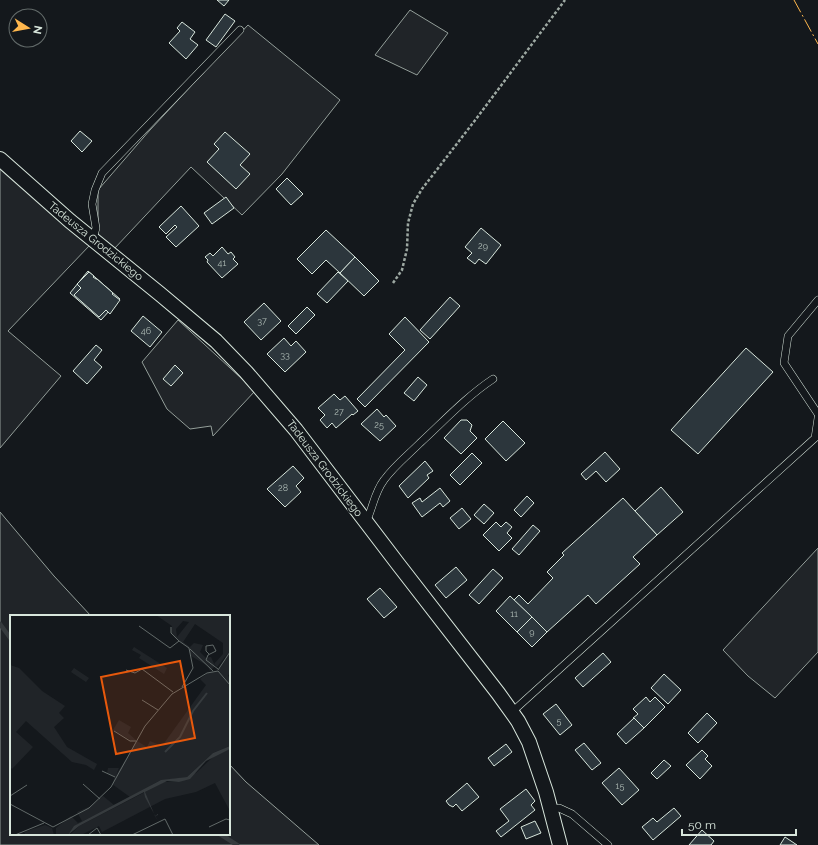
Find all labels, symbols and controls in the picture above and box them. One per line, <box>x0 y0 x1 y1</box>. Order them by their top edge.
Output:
north arrow <box>8 8 48 48</box>
text: N <box>30 24 45 35</box>
street label: Tadeusza Grodzickiego <box>46 199 146 284</box>
house number: 29 <box>478 241 488 251</box>
house number: 41 <box>218 258 227 268</box>
house number: 37 <box>257 316 267 326</box>
house number: 46 <box>141 326 152 336</box>
house number: 33 <box>280 350 290 360</box>
house number: 27 <box>334 407 344 417</box>
street label: Tadeusza Grodzickiego <box>284 417 365 520</box>
house number: 25 <box>374 420 384 430</box>
house number: 28 <box>278 483 288 493</box>
house number: 11 <box>510 609 518 619</box>
inset map <box>10 615 230 835</box>
house number: 9 <box>529 627 535 637</box>
house number: 5 <box>557 716 562 726</box>
house number: 15 <box>616 781 624 791</box>
scale bar <box>682 811 796 837</box>
text: 50 m <box>688 818 716 832</box>

